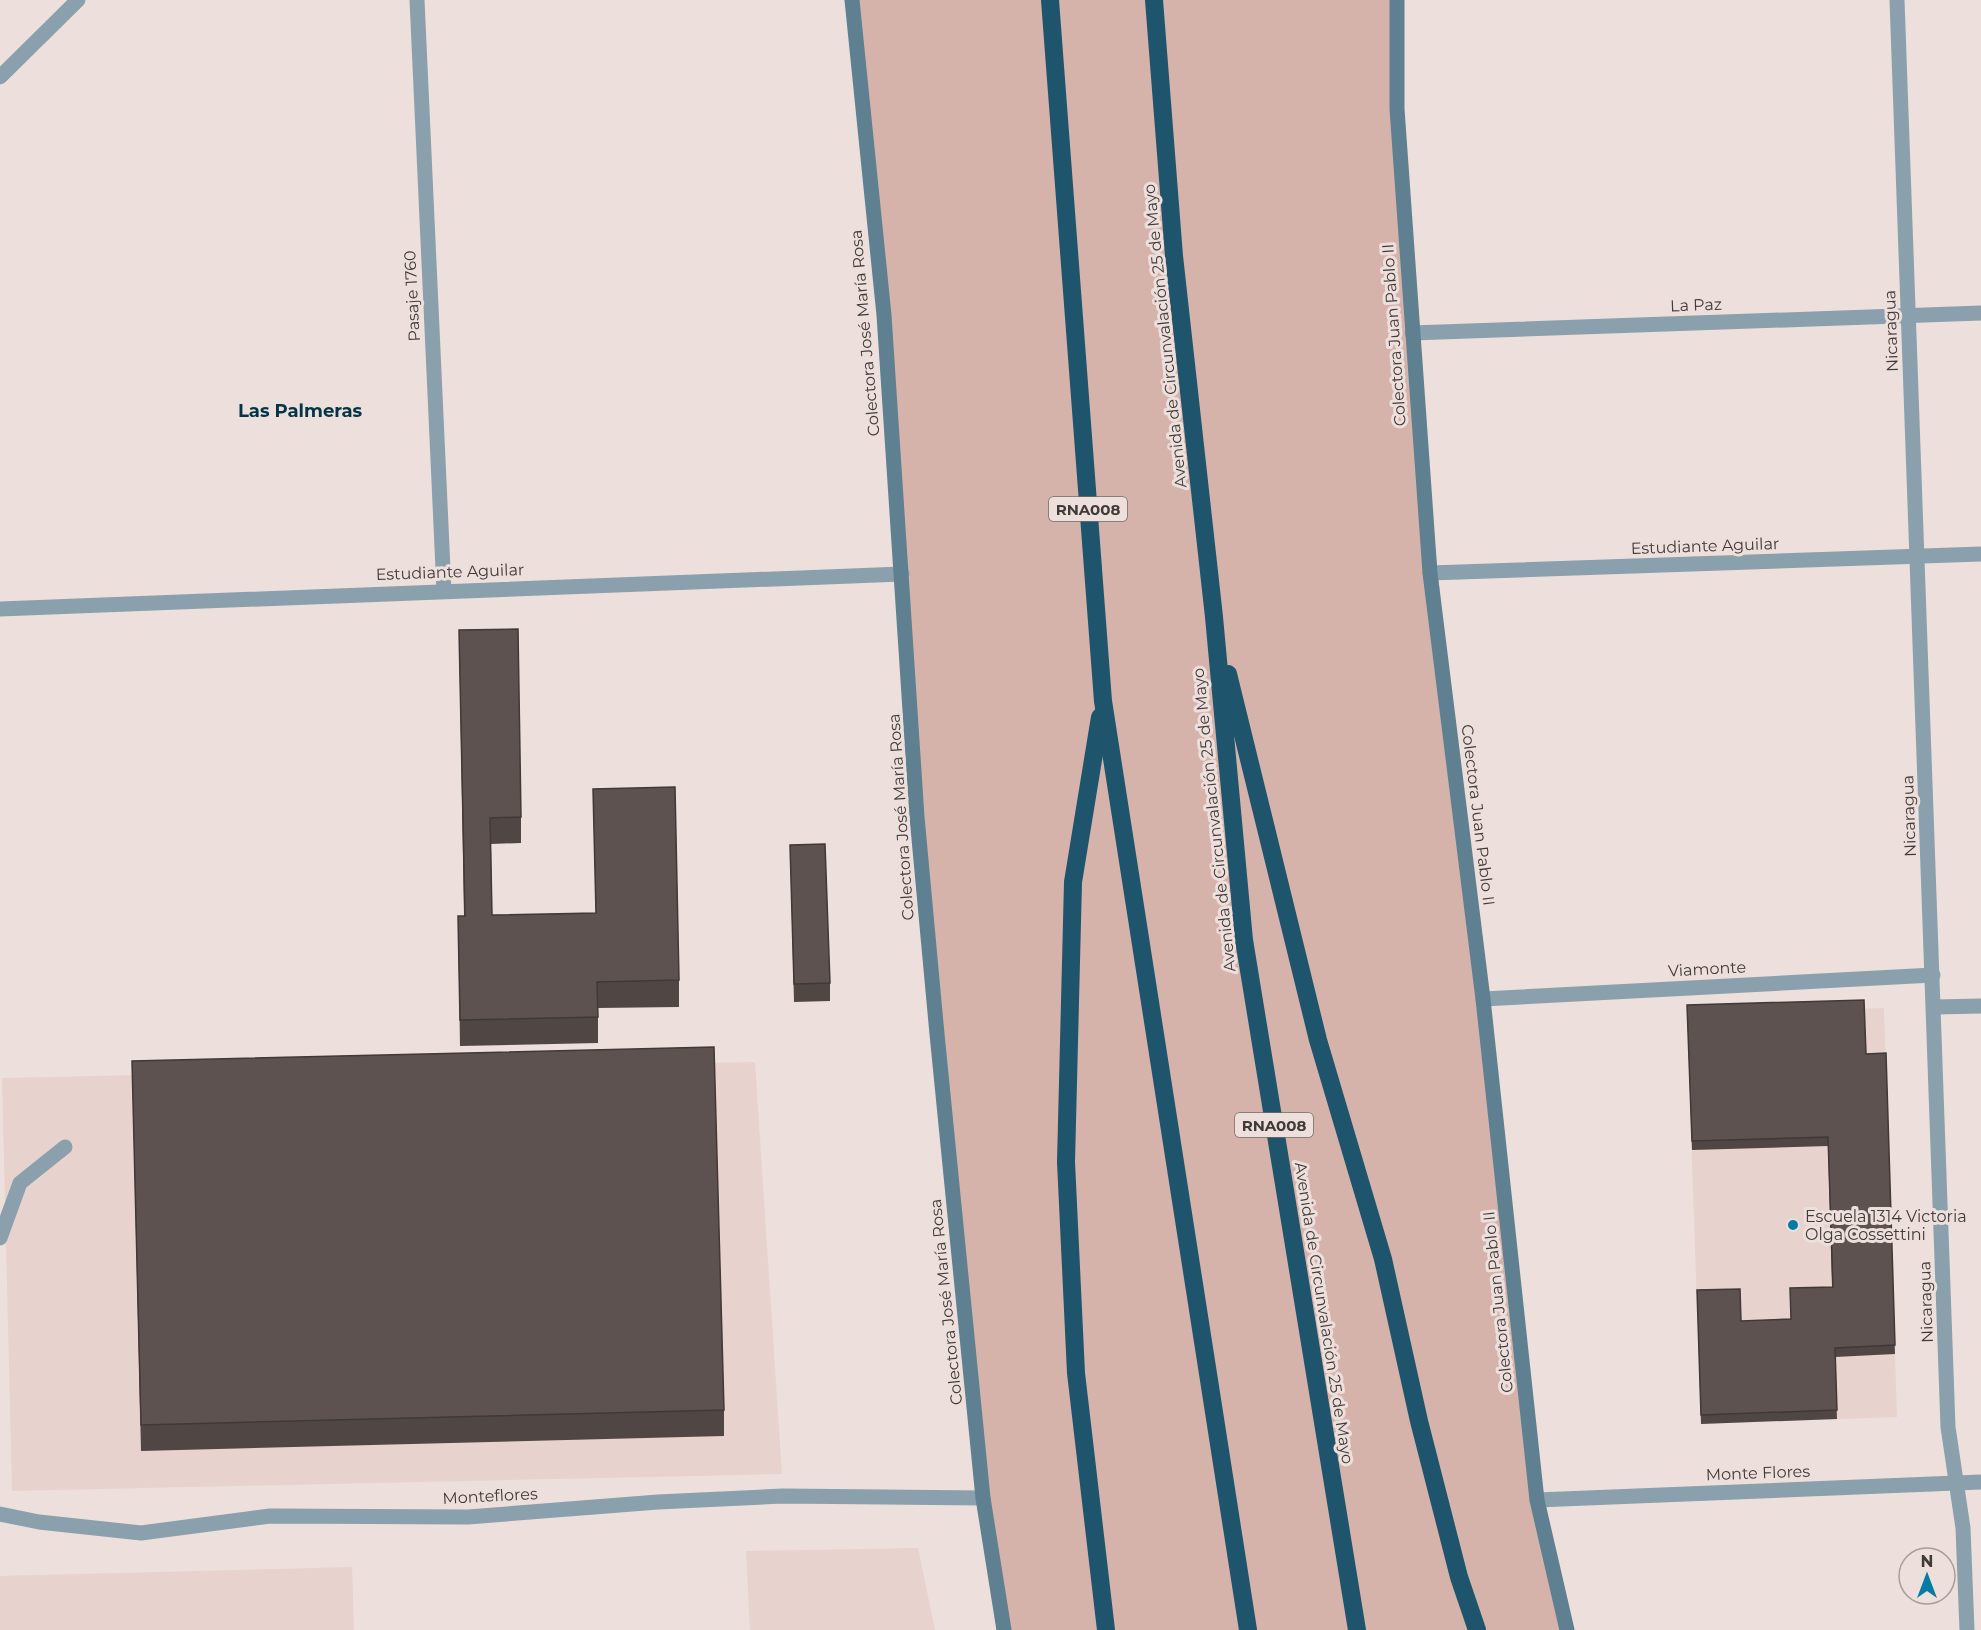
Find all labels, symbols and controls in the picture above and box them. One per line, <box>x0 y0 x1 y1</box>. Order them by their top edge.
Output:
street label: Avenida de Circunvalación 25 de Mayo <box>1140 183 1190 489</box>
street label: Colectora José María Rosa <box>847 229 883 437</box>
street label: Colectora Juan Pablo II <box>1378 243 1410 427</box>
street label: Pasaje 1760 <box>400 250 424 342</box>
street label: Nicaragua <box>1880 290 1902 372</box>
street label: La Paz <box>1670 295 1722 315</box>
district label: Las Palmeras <box>238 400 363 422</box>
road number: RNA008 <box>1049 497 1127 521</box>
street label: Estudiante Aguilar <box>1630 534 1780 558</box>
street label: Estudiante Aguilar <box>375 560 525 584</box>
street label: Avenida de Circunvalación 25 de Mayo <box>1189 667 1239 973</box>
street label: Colectora José María Rosa <box>884 713 918 921</box>
street label: Colectora Juan Pablo II <box>1457 723 1499 907</box>
street label: Nicaragua <box>1898 775 1920 857</box>
street label: Viamonte <box>1667 957 1747 981</box>
road number: RNA008 <box>1235 1113 1313 1137</box>
street label: Avenida de Circunvalación 25 de Mayo <box>1291 1161 1357 1465</box>
street label: Colectora José María Rosa <box>926 1198 966 1406</box>
place label: Escuela 1314 Victoria Olga Cossettini <box>1805 1207 1967 1244</box>
street label: Colectora Juan Pablo II <box>1479 1210 1517 1394</box>
marker: Escuela 1314 Victoria Olga Cossettini <box>1786 1218 1800 1232</box>
street label: Nicaragua <box>1915 1261 1937 1343</box>
street label: Monte Flores <box>1706 1462 1811 1484</box>
street label: Monteflores <box>442 1484 538 1508</box>
north arrow <box>1897 1546 1957 1606</box>
text: N <box>1921 1552 1933 1571</box>

